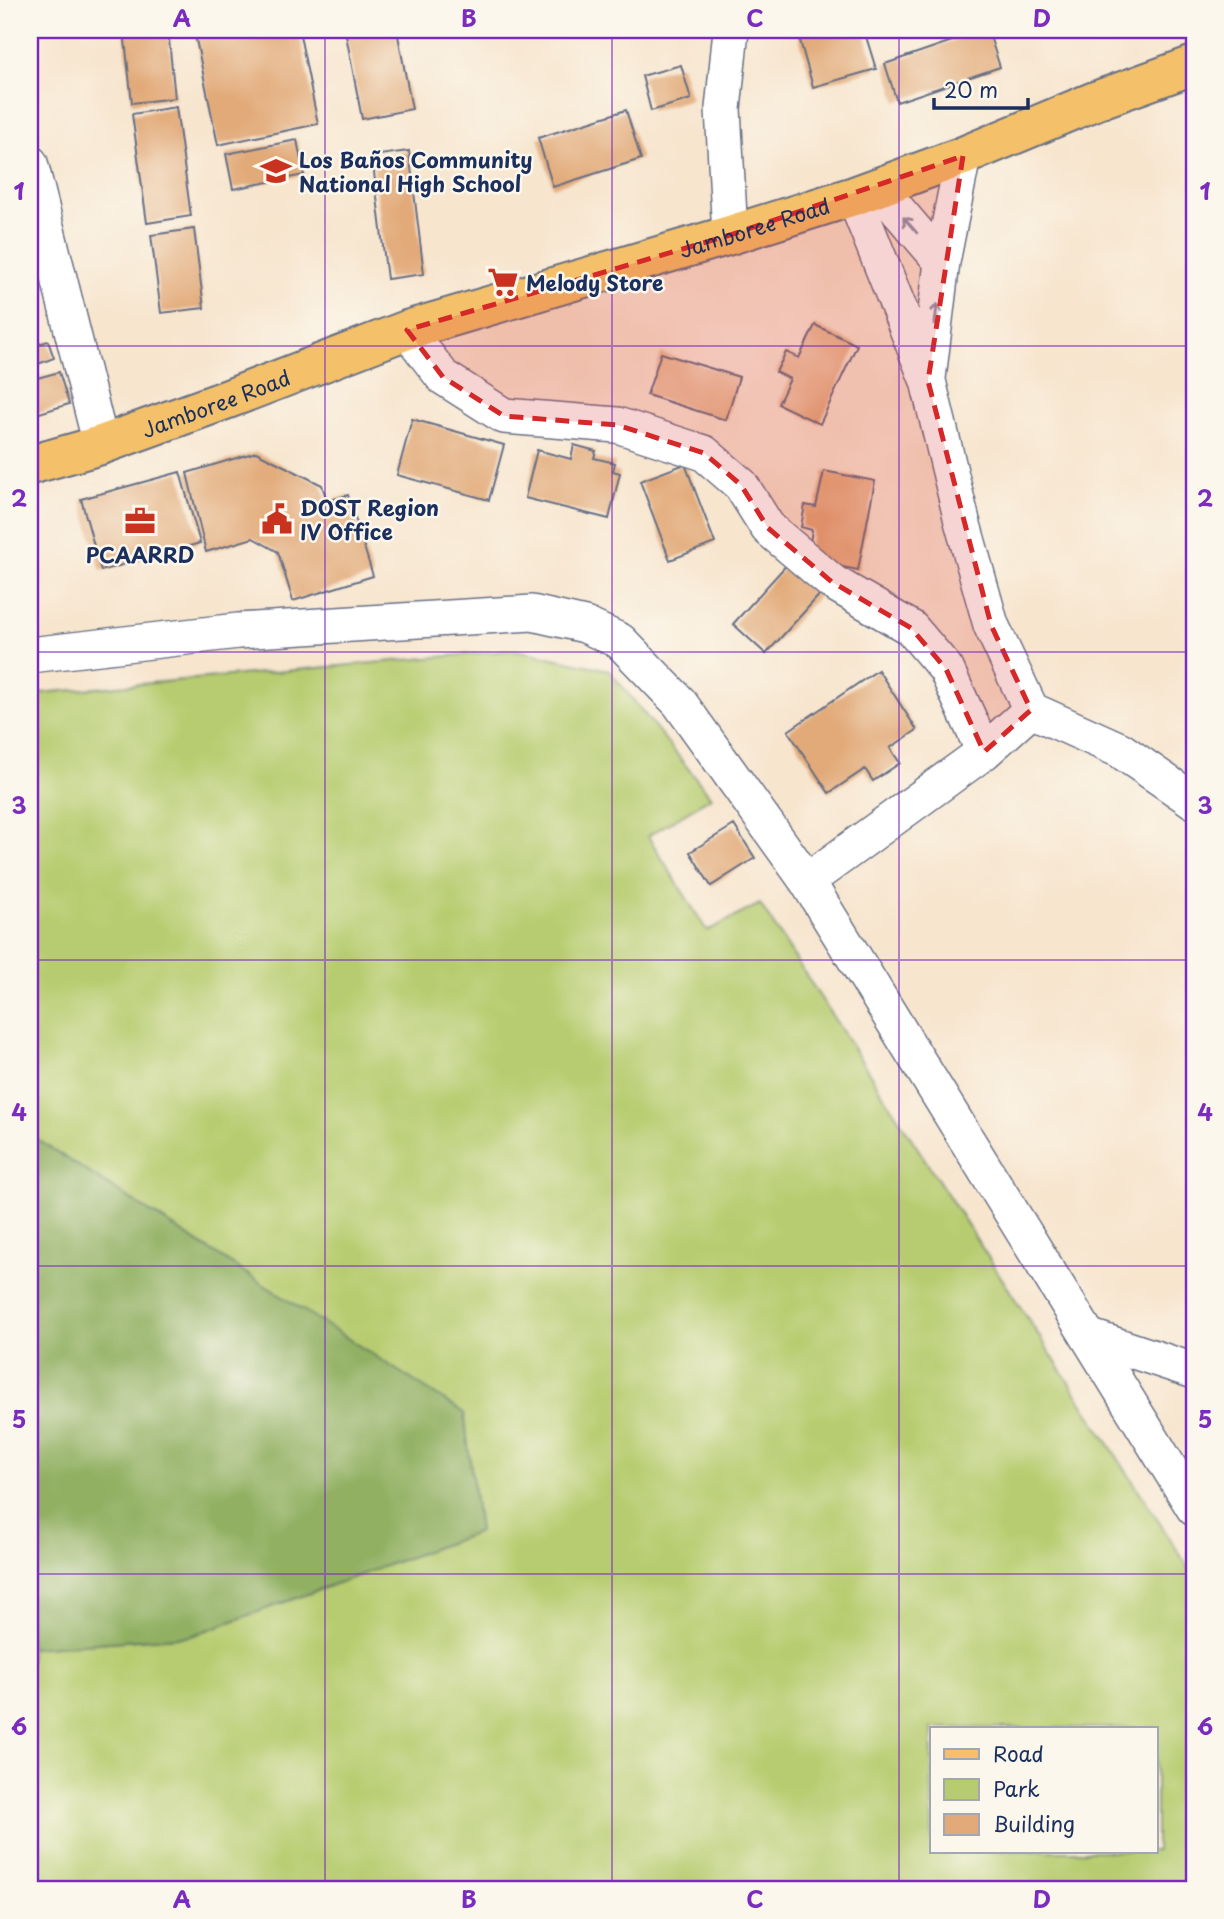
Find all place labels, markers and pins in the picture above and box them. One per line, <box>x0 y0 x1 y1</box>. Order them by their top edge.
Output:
place label: Los Baños Community National High School <box>299 143 533 199</box>
school or university icon: Los Baños Community National High School <box>259 154 293 188</box>
supermarket icon: Melody Store <box>486 265 520 299</box>
place label: Melody Store <box>526 266 663 298</box>
place label: DOST Region IV Office <box>300 491 439 547</box>
public building icon: DOST Region IV Office <box>260 502 294 536</box>
office icon: PCAARRD <box>123 504 157 538</box>
place label: PCAARRD <box>86 538 194 570</box>

